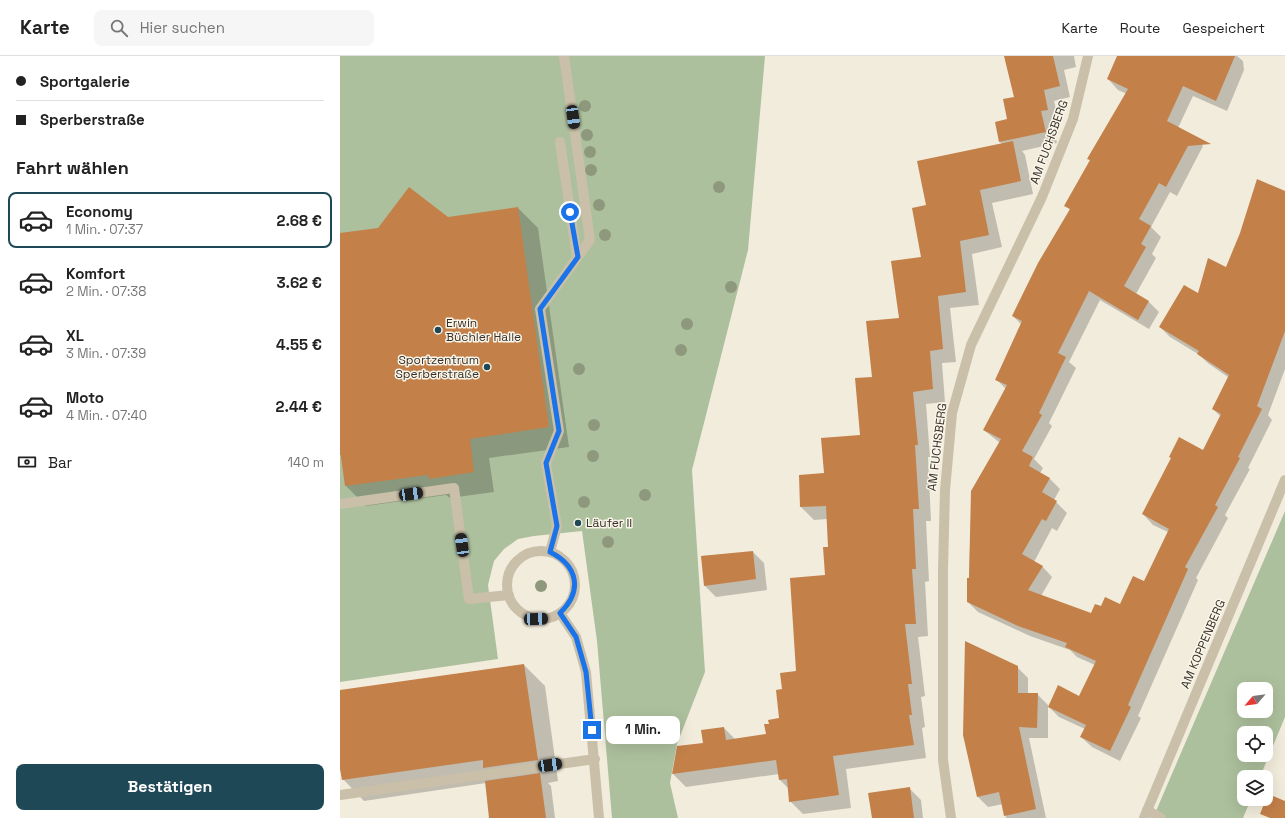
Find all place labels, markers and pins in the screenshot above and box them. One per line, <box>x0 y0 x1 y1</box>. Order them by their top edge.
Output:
place label: Erwin Büchler Halle <box>446 315 521 345</box>
marker: Erwin Büchler Halle <box>433 325 443 335</box>
place label: Sportzentrum Sperberstraße <box>395 352 479 382</box>
marker: Sportzentrum Sperberstraße <box>482 362 492 372</box>
place label: Läufer II <box>586 515 632 531</box>
marker: Läufer II <box>573 518 583 528</box>

